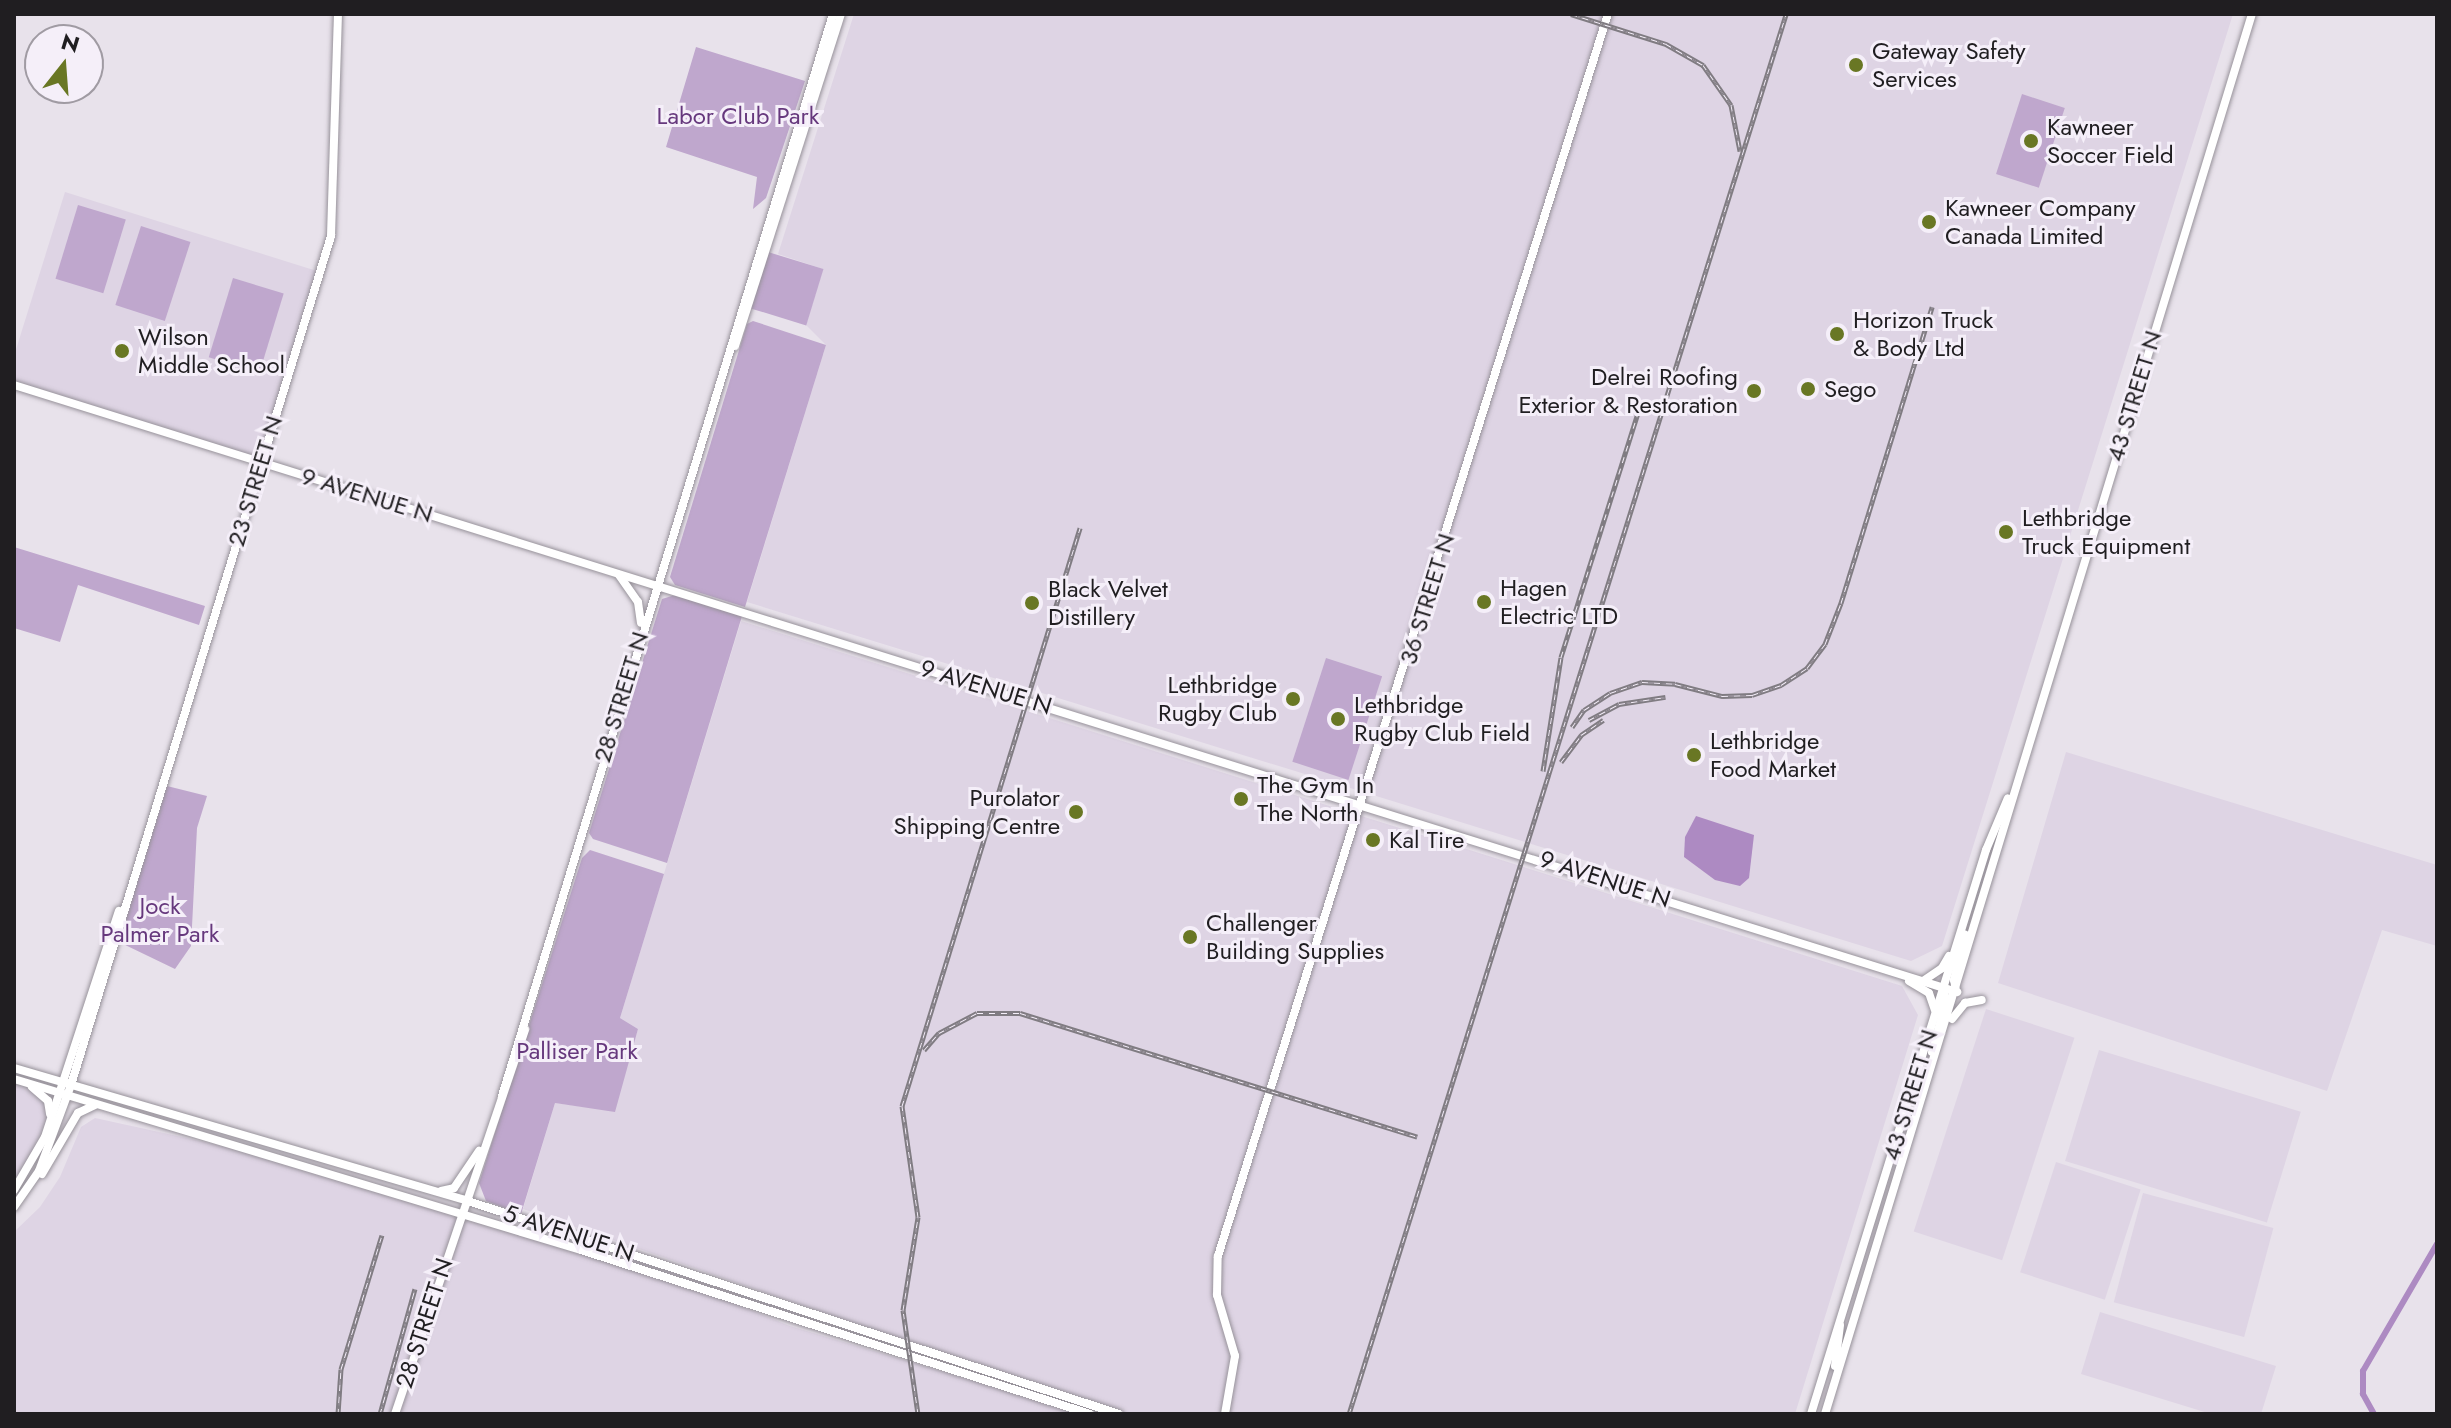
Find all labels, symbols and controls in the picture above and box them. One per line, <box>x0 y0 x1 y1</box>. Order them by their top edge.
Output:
north arrow <box>24 24 104 104</box>
text: N <box>57 25 83 61</box>
place label: Gateway Safety Services <box>1872 37 2026 93</box>
marker: Gateway Safety Services <box>1847 56 1865 74</box>
park label: Labor Club Park <box>657 102 819 130</box>
place label: Kawneer Soccer Field <box>2047 113 2174 169</box>
marker: Kawneer Soccer Field <box>2022 132 2040 150</box>
place label: Kawneer Company Canada Limited <box>1945 194 2136 250</box>
marker: Kawneer Company Canada Limited <box>1920 213 1938 231</box>
place label: Horizon Truck & Body Ltd <box>1853 306 1993 362</box>
place label: Wilson Middle School <box>138 323 285 379</box>
marker: Horizon Truck & Body Ltd <box>1828 325 1846 343</box>
street label: 43 STREET N <box>2100 327 2168 465</box>
marker: Wilson Middle School <box>113 342 131 360</box>
place label: Delrei Roofing Exterior & Restoration <box>1518 363 1738 419</box>
place label: Sego <box>1824 375 1876 403</box>
marker: Sego <box>1799 380 1817 398</box>
marker: Delrei Roofing Exterior & Restoration <box>1745 382 1763 400</box>
street label: 23 STREET N <box>221 412 289 550</box>
street label: 9 AVENUE N <box>298 461 436 529</box>
place label: Lethbridge Truck Equipment <box>2022 504 2190 560</box>
marker: Lethbridge Truck Equipment <box>1997 523 2015 541</box>
street label: 36 STREET N <box>1393 530 1461 668</box>
place label: Hagen Electric LTD <box>1500 574 1618 630</box>
place label: Black Velvet Distillery <box>1048 575 1168 631</box>
marker: Hagen Electric LTD <box>1475 593 1493 611</box>
marker: Black Velvet Distillery <box>1023 594 1041 612</box>
street label: 28 STREET N <box>587 628 655 766</box>
street label: 9 AVENUE N <box>917 653 1055 721</box>
place label: Lethbridge Rugby Club <box>1158 671 1277 727</box>
marker: Lethbridge Rugby Club <box>1284 690 1302 708</box>
place label: Lethbridge Rugby Club Field <box>1354 691 1530 747</box>
marker: Lethbridge Rugby Club Field <box>1329 710 1347 728</box>
place label: Lethbridge Food Market <box>1710 727 1836 783</box>
marker: Lethbridge Food Market <box>1685 746 1703 764</box>
place label: The Gym In The North <box>1257 771 1374 827</box>
place label: Purolator Shipping Centre <box>894 784 1060 840</box>
marker: The Gym In The North <box>1232 790 1250 808</box>
marker: Purolator Shipping Centre <box>1067 803 1085 821</box>
place label: Kal Tire <box>1389 826 1464 854</box>
marker: Kal Tire <box>1364 831 1382 849</box>
street label: 9 AVENUE N <box>1536 844 1674 914</box>
park label: Jock Palmer Park <box>101 892 219 948</box>
place label: Challenger Building Supplies <box>1206 909 1384 965</box>
marker: Challenger Building Supplies <box>1181 928 1199 946</box>
street label: 43 STREET N <box>1876 1026 1944 1164</box>
park label: Palliser Park <box>516 1037 638 1065</box>
street label: 5 AVENUE N <box>500 1198 638 1268</box>
street label: 28 STREET N <box>389 1254 459 1392</box>

